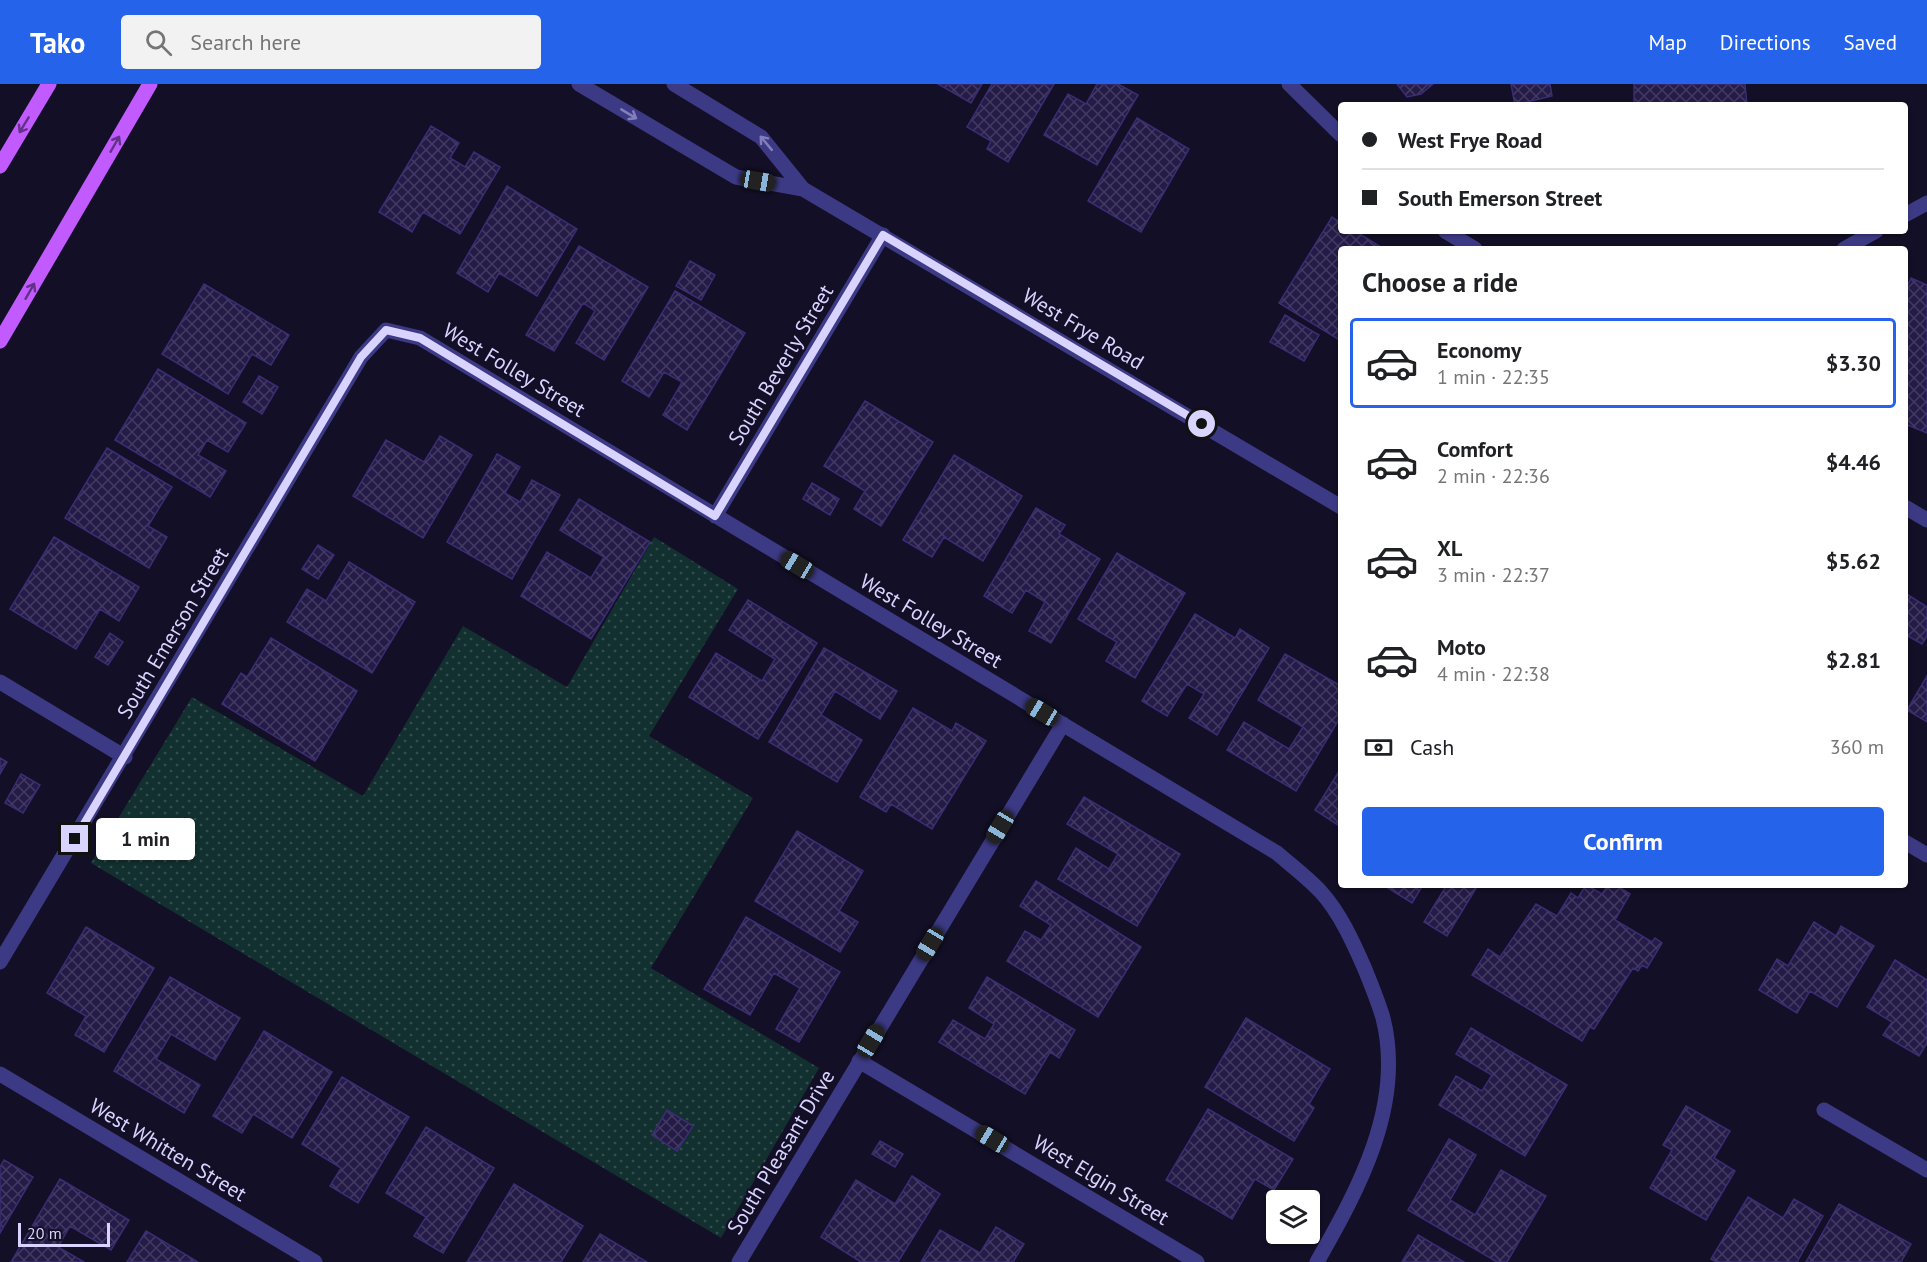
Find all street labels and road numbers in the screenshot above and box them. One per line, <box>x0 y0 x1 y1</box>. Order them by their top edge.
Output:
street label: South Beverly Street <box>722 280 839 450</box>
street label: West Frye Road <box>1018 282 1149 375</box>
street label: West Folley Street <box>438 316 590 423</box>
street label: South Emerson Street <box>111 542 234 723</box>
street label: West Folley Street <box>855 567 1007 674</box>
street label: South Pleasant Drive <box>721 1064 840 1239</box>
street label: West Whitten Street <box>85 1092 252 1207</box>
street label: West Elgin Street <box>1028 1128 1174 1231</box>

